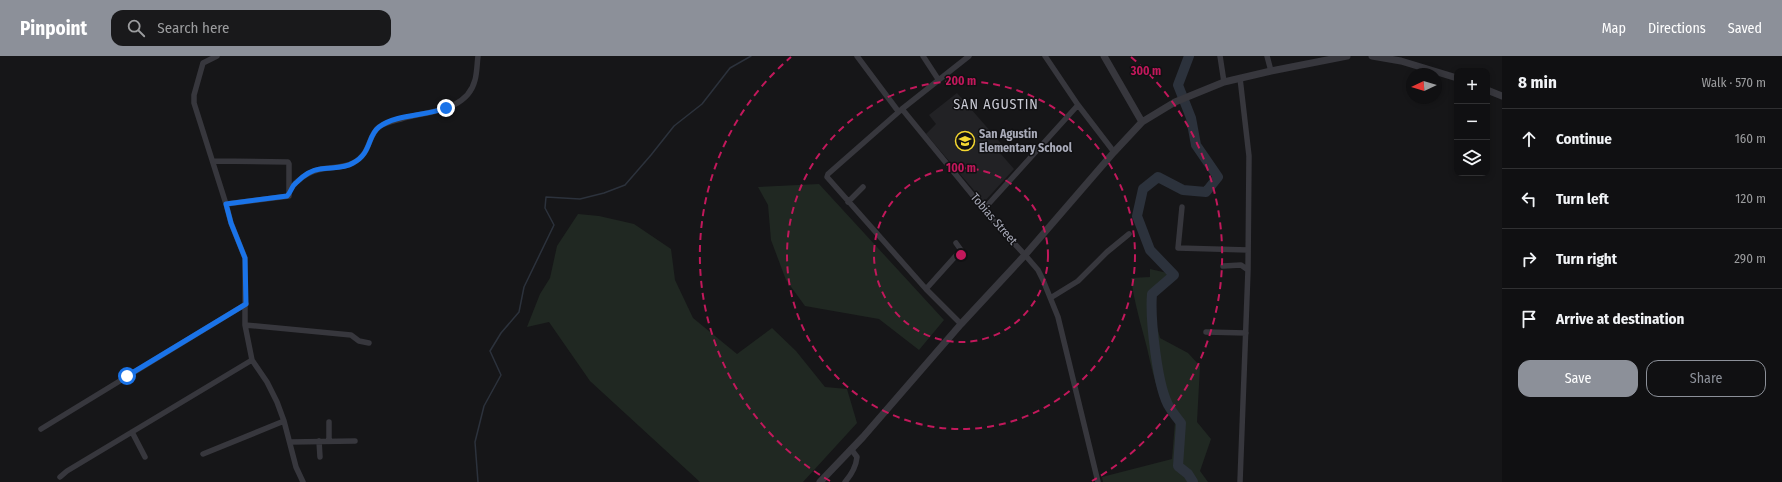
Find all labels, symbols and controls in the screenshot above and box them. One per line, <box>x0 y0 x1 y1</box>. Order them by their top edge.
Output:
search box <box>111 10 391 46</box>
text: Pinpoint <box>20 17 87 40</box>
icon: search <box>125 17 147 39</box>
text: Search here <box>157 19 230 37</box>
text: Map <box>1602 20 1626 37</box>
text: Directions <box>1648 20 1706 37</box>
text: Saved <box>1728 20 1762 37</box>
text: 300 m <box>1130 64 1161 78</box>
north arrow <box>1406 68 1442 104</box>
map controls <box>1454 68 1490 176</box>
button: + <box>1454 68 1490 104</box>
text: 8 min <box>1518 72 1557 93</box>
text: 200 m <box>945 74 976 88</box>
text: Walk · 570 m <box>1701 75 1766 90</box>
district label: SAN AGUSTIN <box>953 96 1039 113</box>
route end <box>437 99 455 117</box>
button: − <box>1454 104 1490 140</box>
place label: San Agustin Elementary School <box>979 127 1073 155</box>
icon: ahead <box>1518 128 1540 150</box>
school or university icon: San Agustin Elementary School <box>954 130 976 152</box>
text: Continue <box>1556 130 1612 148</box>
text: 160 m <box>1735 131 1766 146</box>
button: layers <box>1454 140 1490 176</box>
text: 100 m <box>946 161 976 175</box>
icon: left <box>1518 188 1540 210</box>
street label: Tobias Street <box>968 190 1020 248</box>
text: Turn left <box>1556 190 1609 208</box>
text: 120 m <box>1735 191 1766 206</box>
centre of rings <box>954 248 968 262</box>
icon: right <box>1518 248 1540 270</box>
text: Turn right <box>1556 250 1617 268</box>
text: 290 m <box>1734 251 1766 266</box>
icon: arrive <box>1518 308 1540 330</box>
text: Arrive at destination <box>1556 310 1684 328</box>
button: Save <box>1518 360 1638 397</box>
button: Share <box>1646 360 1766 397</box>
route start <box>118 367 136 385</box>

